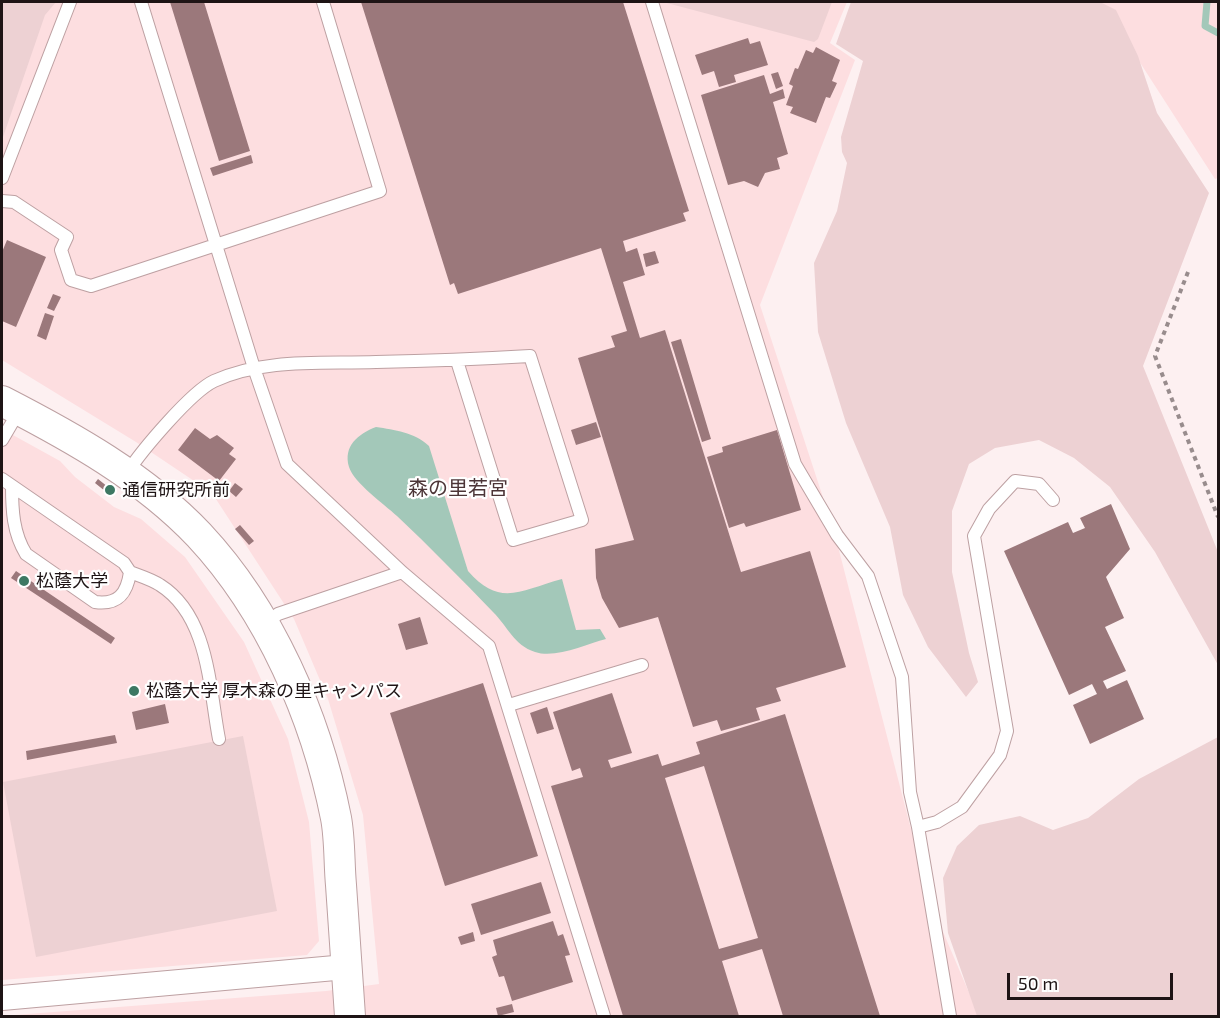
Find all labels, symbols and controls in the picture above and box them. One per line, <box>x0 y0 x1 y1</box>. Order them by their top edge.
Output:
district label: 森の里若宮 <box>408 476 508 500</box>
place label: 通信研究所前 <box>122 479 230 501</box>
marker: 通信研究所前 <box>103 483 117 497</box>
place label: 松蔭大学 <box>36 570 108 592</box>
marker: 松蔭大学 <box>17 574 31 588</box>
place label: 松蔭大学 厚木森の里キャンパス <box>146 680 402 702</box>
marker: 松蔭大学 厚木森の里キャンパス <box>127 684 141 698</box>
scale bar <box>1010 961 1176 999</box>
text: 50 m <box>1018 972 1058 994</box>

